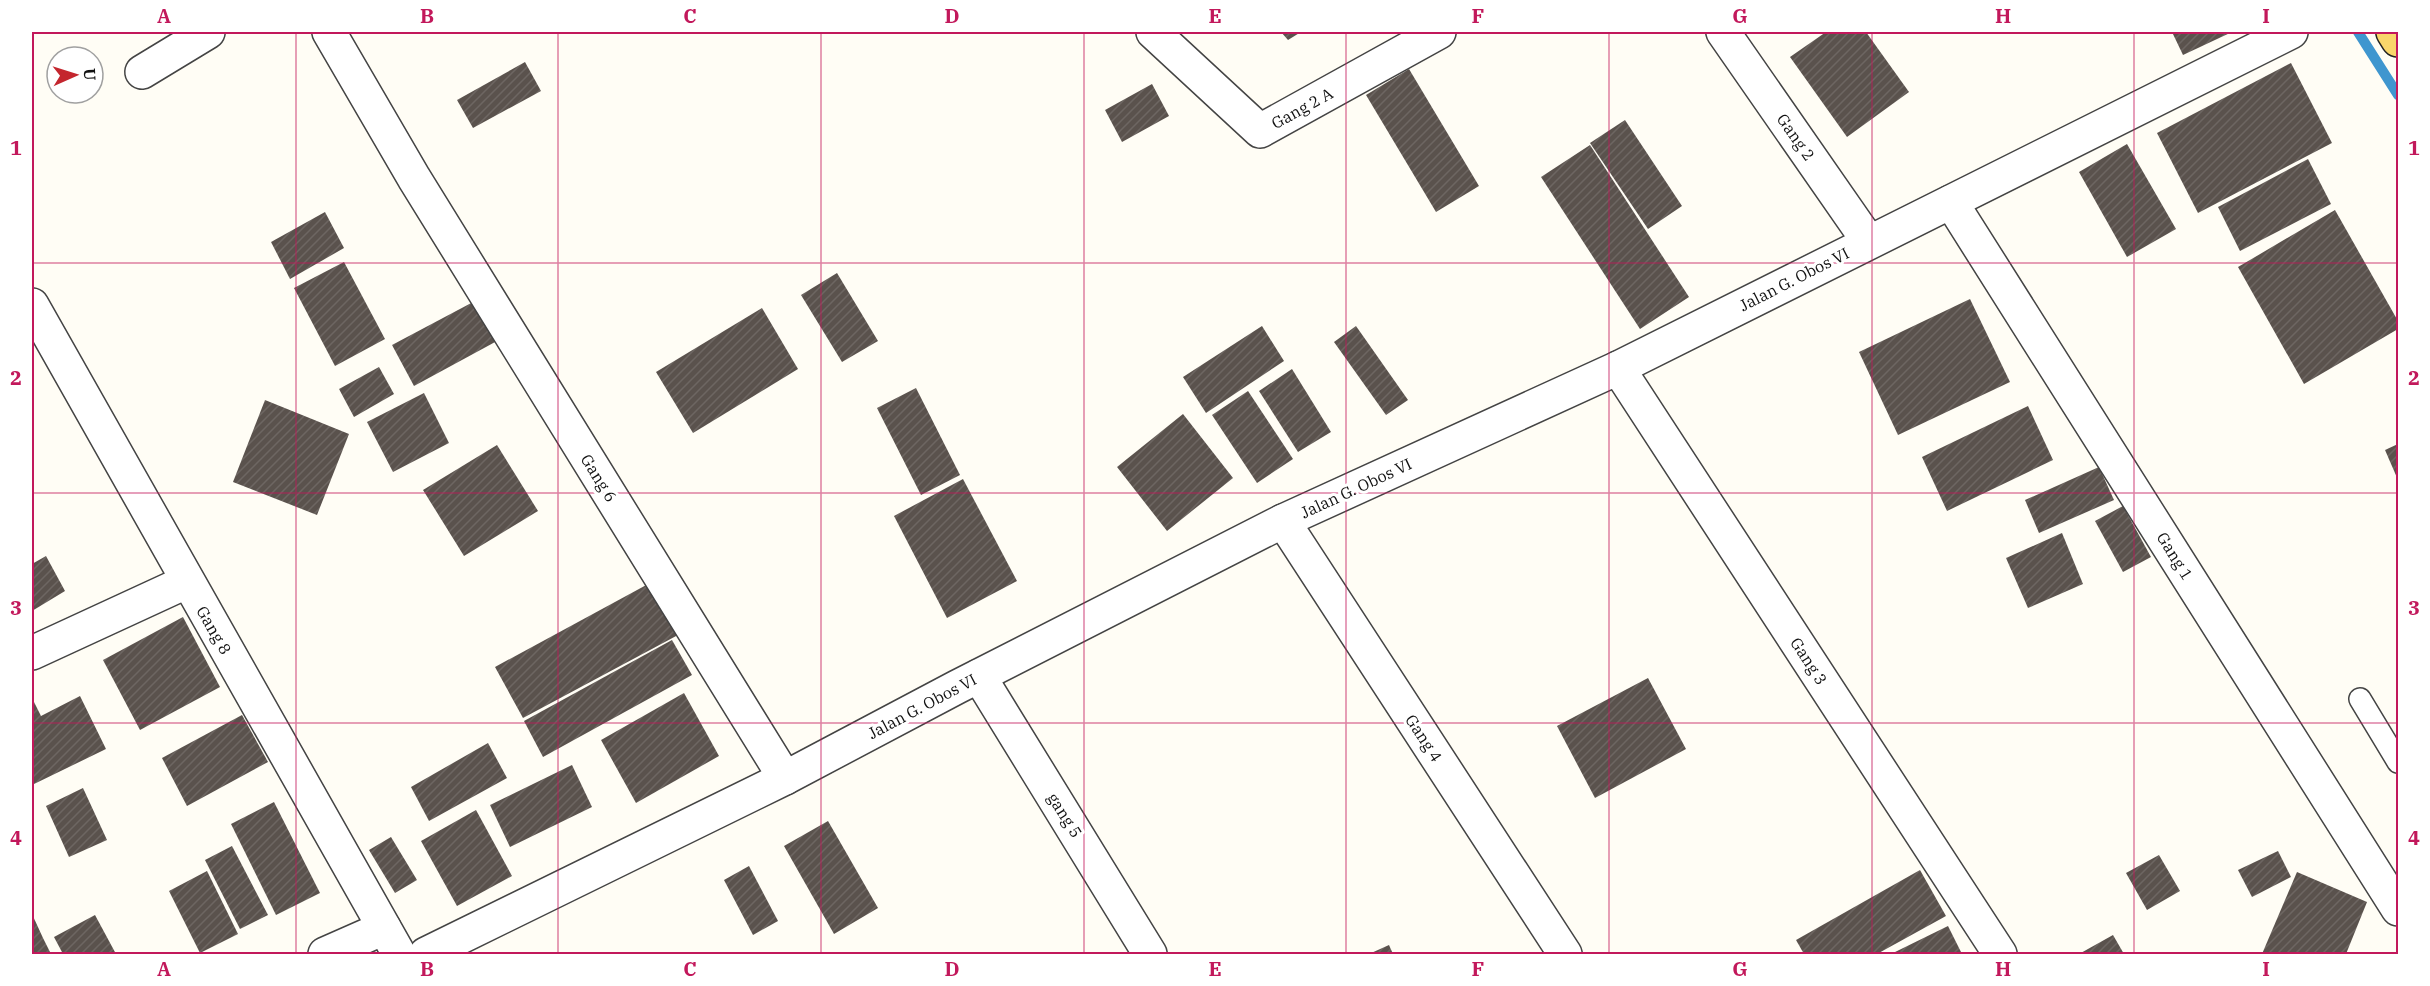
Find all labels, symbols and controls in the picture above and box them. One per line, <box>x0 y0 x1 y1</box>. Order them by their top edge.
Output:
text: A <box>157 2 171 29</box>
text: B <box>420 2 434 29</box>
text: C <box>683 2 697 29</box>
text: D <box>944 2 960 29</box>
text: E <box>1208 2 1222 29</box>
text: F <box>1472 2 1484 29</box>
text: G <box>1732 2 1748 29</box>
text: H <box>1995 2 2011 29</box>
text: I <box>2262 2 2270 29</box>
north arrow <box>45 45 105 105</box>
text: U <box>80 68 100 81</box>
street label: Gang 2 A <box>1268 83 1336 133</box>
street label: Gang 2 <box>1773 110 1819 164</box>
text: 1 <box>10 134 22 161</box>
text: 1 <box>2408 134 2420 161</box>
street label: Jalan G. Obos VI <box>1736 243 1852 315</box>
text: 2 <box>10 364 22 391</box>
text: 2 <box>2408 364 2420 391</box>
street label: Gang 6 <box>577 450 621 506</box>
street label: Jalan G. Obos VI <box>1297 454 1415 522</box>
street label: Gang 1 <box>2153 528 2197 584</box>
text: 3 <box>10 594 22 621</box>
text: 3 <box>2408 594 2420 621</box>
street label: Gang 8 <box>192 602 236 658</box>
street label: Gang 3 <box>1786 633 1832 689</box>
street label: Jalan G. Obos VI <box>864 669 980 743</box>
street label: Gang 4 <box>1401 710 1447 766</box>
street label: gang 5 <box>1043 789 1087 841</box>
text: 4 <box>10 824 22 851</box>
text: 4 <box>2408 824 2420 851</box>
text: A <box>157 955 171 982</box>
text: B <box>420 955 434 982</box>
text: C <box>683 955 697 982</box>
text: D <box>944 955 960 982</box>
text: E <box>1208 955 1222 982</box>
text: F <box>1472 955 1484 982</box>
text: G <box>1732 955 1748 982</box>
text: H <box>1995 955 2011 982</box>
text: I <box>2262 955 2270 982</box>

